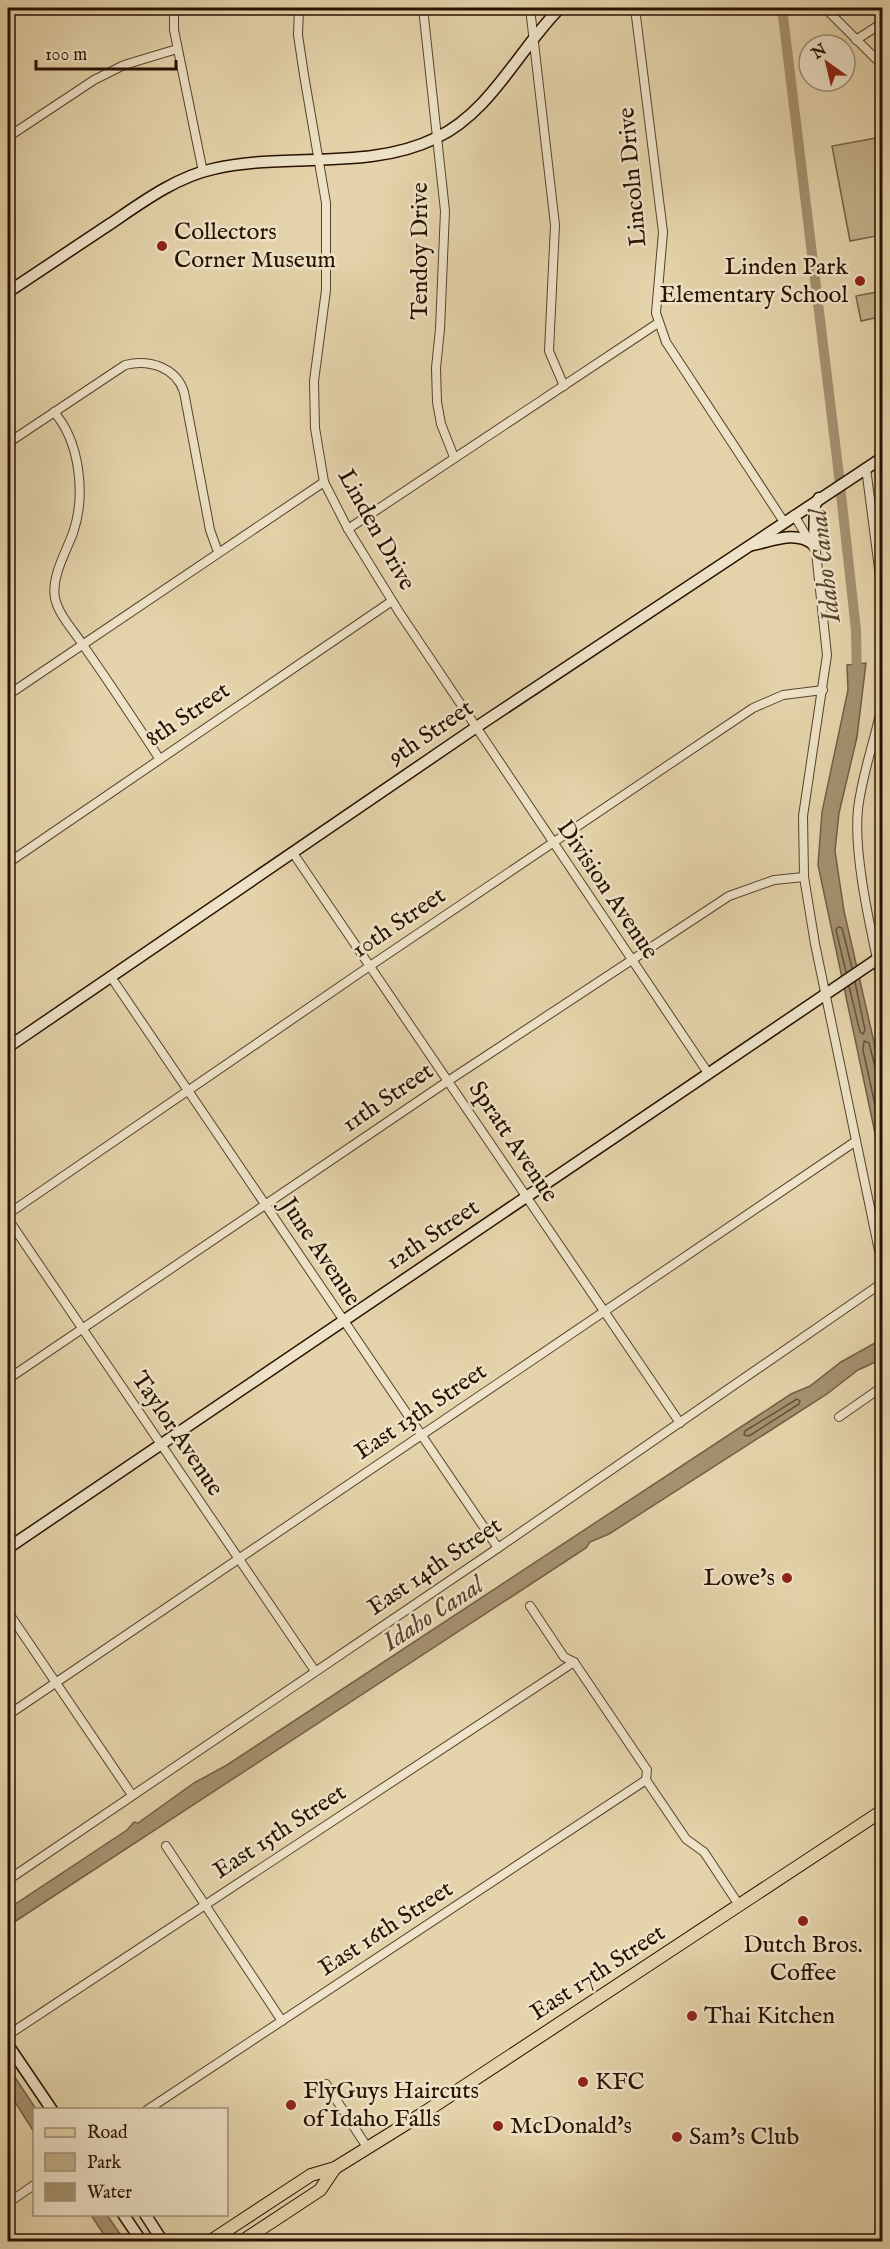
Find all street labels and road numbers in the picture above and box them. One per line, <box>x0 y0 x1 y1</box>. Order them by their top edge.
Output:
street label: Lincoln Drive <box>611 106 655 248</box>
street label: Tendoy Drive <box>405 182 436 320</box>
street label: Linden Drive <box>330 464 422 596</box>
street label: 8th Street <box>140 676 236 754</box>
street label: 9th Street <box>382 693 480 773</box>
street label: Division Avenue <box>549 814 665 966</box>
street label: 10th Street <box>346 880 452 966</box>
street label: 11th Street <box>336 1056 440 1140</box>
street label: Spratt Avenue <box>461 1076 565 1208</box>
street label: June Avenue <box>271 1189 368 1312</box>
street label: 12th Street <box>380 1192 486 1278</box>
street label: East 13th Street <box>349 1356 493 1468</box>
street label: Taylor Avenue <box>124 1366 230 1502</box>
street label: East 14th Street <box>362 1511 508 1623</box>
street label: East 15th Street <box>208 1777 352 1887</box>
street label: East 16th Street <box>313 1874 459 1984</box>
street label: East 17th Street <box>525 1918 671 2028</box>

